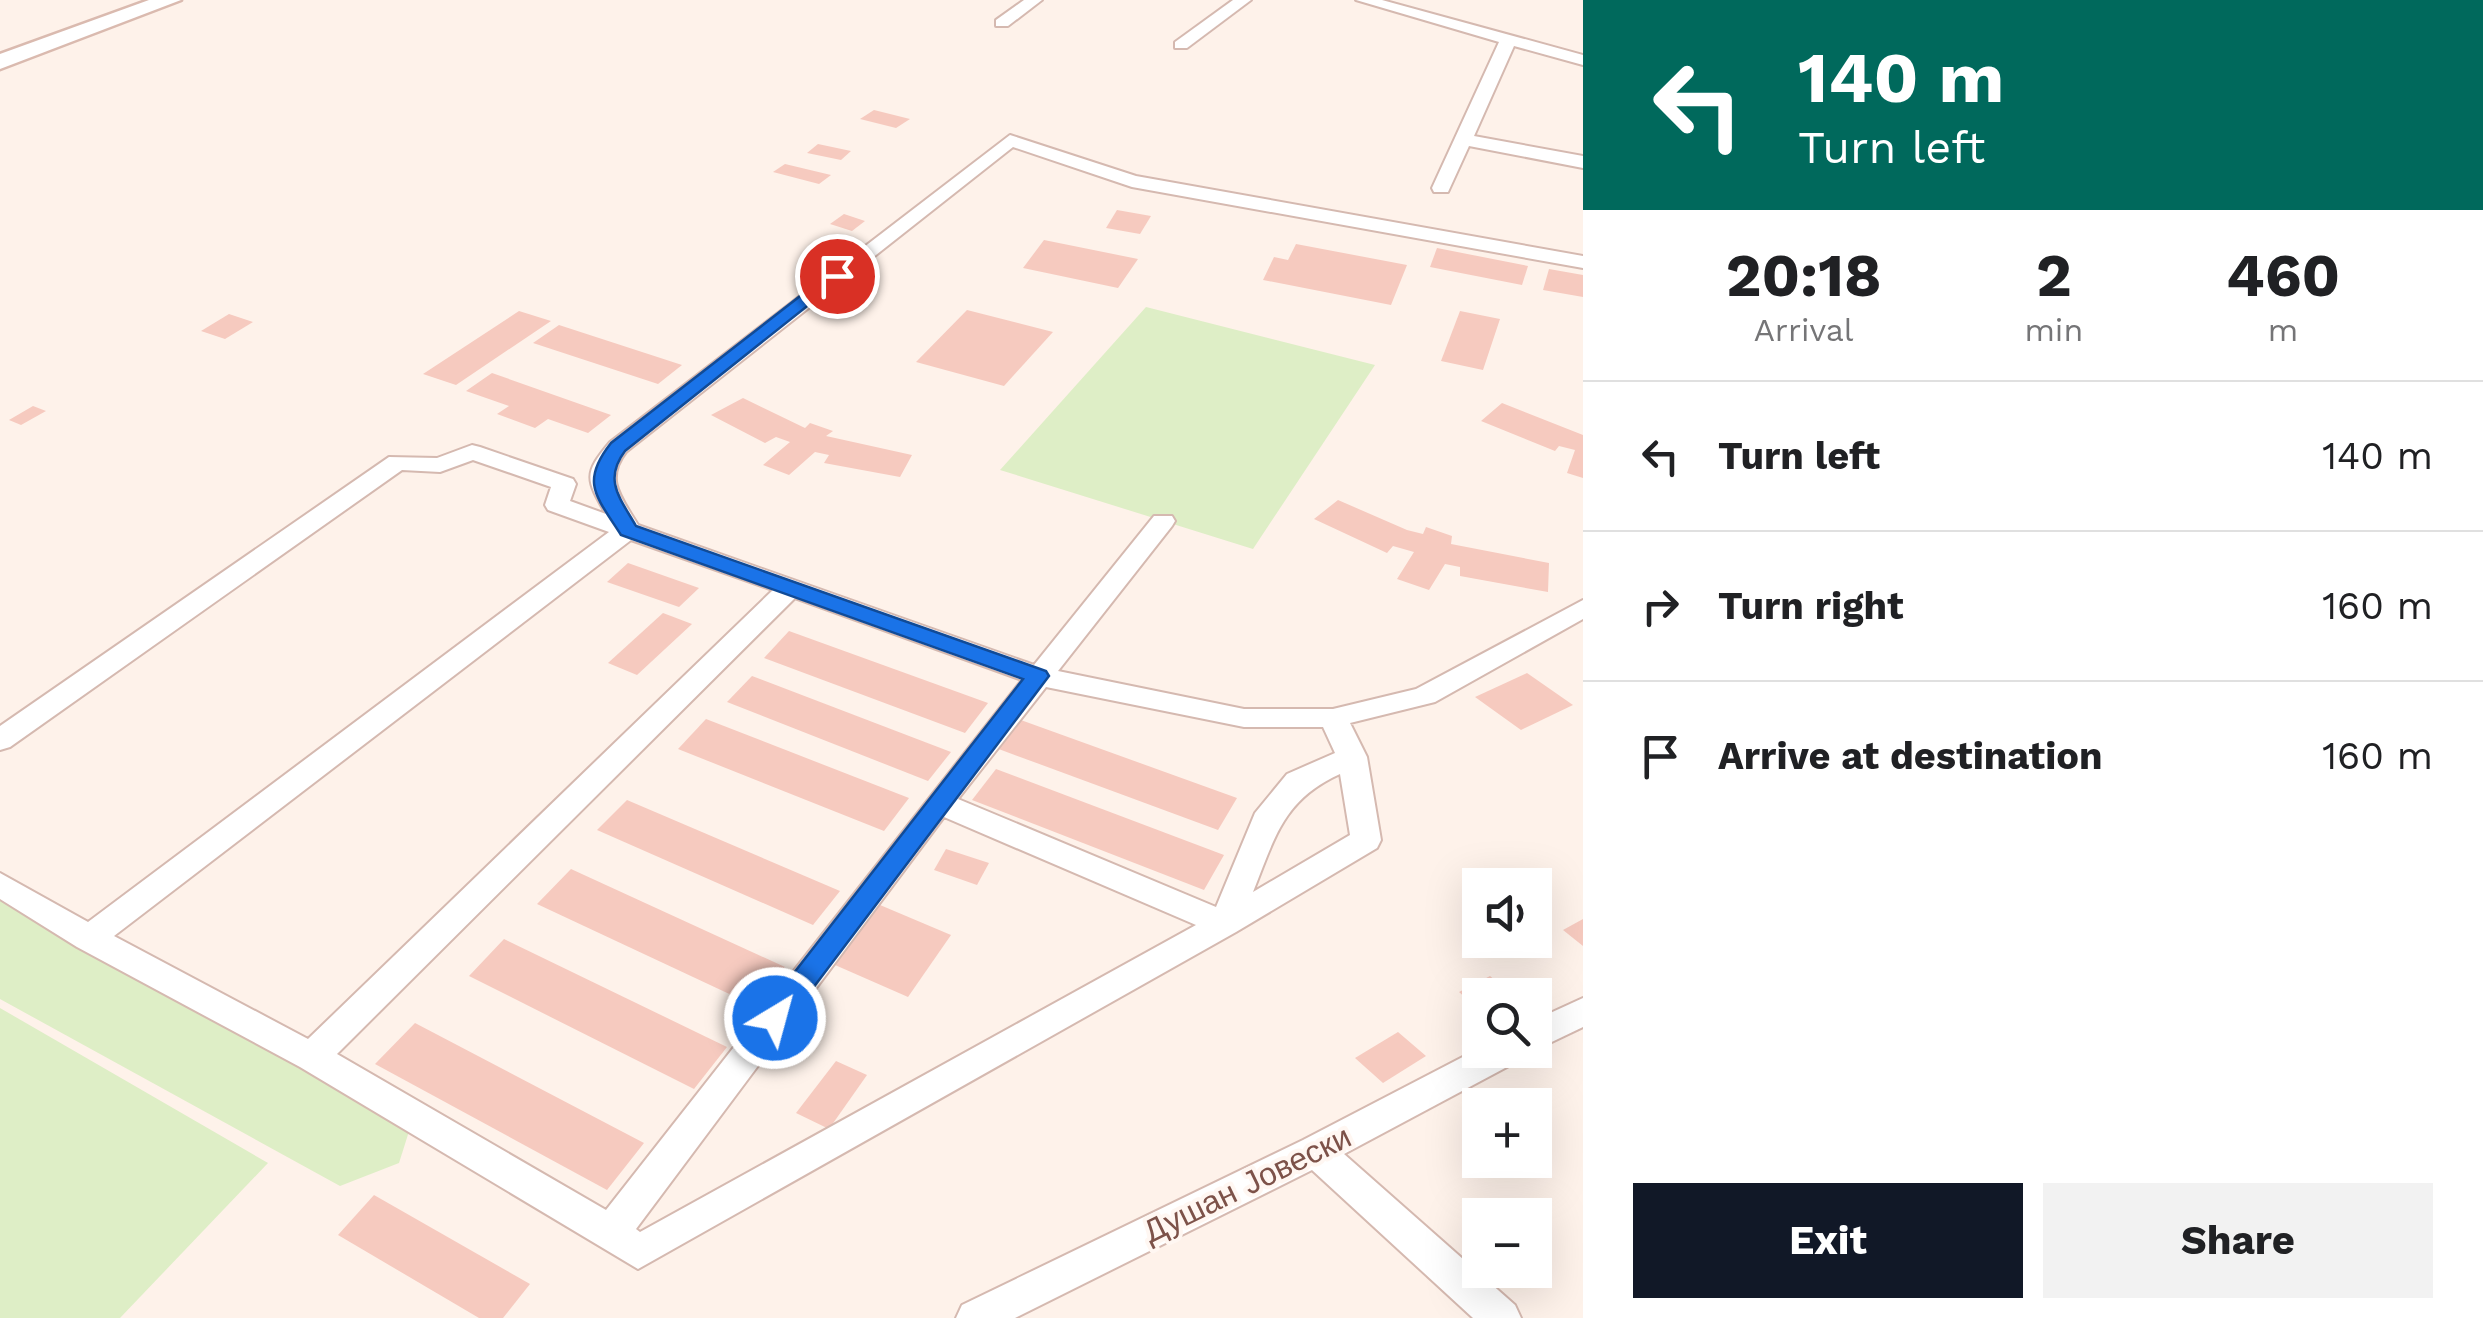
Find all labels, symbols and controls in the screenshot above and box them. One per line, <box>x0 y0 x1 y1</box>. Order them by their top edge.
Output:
text: 140 m <box>1798 37 2004 119</box>
icon: left <box>1633 40 1763 170</box>
text: Turn left <box>1798 121 1985 174</box>
pin <box>795 234 880 319</box>
text: 20:18 <box>1726 240 1882 311</box>
text: 2 <box>2036 240 2072 311</box>
text: 460 <box>2226 240 2340 311</box>
icon: arrive <box>810 249 865 304</box>
text: Arrival <box>1754 311 1854 349</box>
text: min <box>2024 311 2083 349</box>
text: m <box>2268 311 2298 349</box>
icon: left <box>1633 429 1688 484</box>
text: Turn left <box>1718 434 1880 478</box>
text: 140 m <box>2322 434 2433 478</box>
icon: right <box>1633 579 1688 634</box>
text: Turn right <box>1718 584 1904 628</box>
text: 160 m <box>2322 584 2433 628</box>
icon: arrive <box>1633 729 1688 784</box>
text: Arrive at destination <box>1718 734 2103 778</box>
text: 160 m <box>2322 734 2433 778</box>
map controls <box>1462 868 1552 1288</box>
button: sound <box>1462 868 1552 958</box>
position arrow <box>723 966 827 1070</box>
button: search <box>1462 978 1552 1068</box>
button: + <box>1462 1088 1552 1178</box>
street label: Душан Јовески <box>1137 1117 1357 1251</box>
button: Exit <box>1633 1183 2023 1298</box>
button: Share <box>2043 1183 2433 1298</box>
button: − <box>1462 1198 1552 1288</box>

